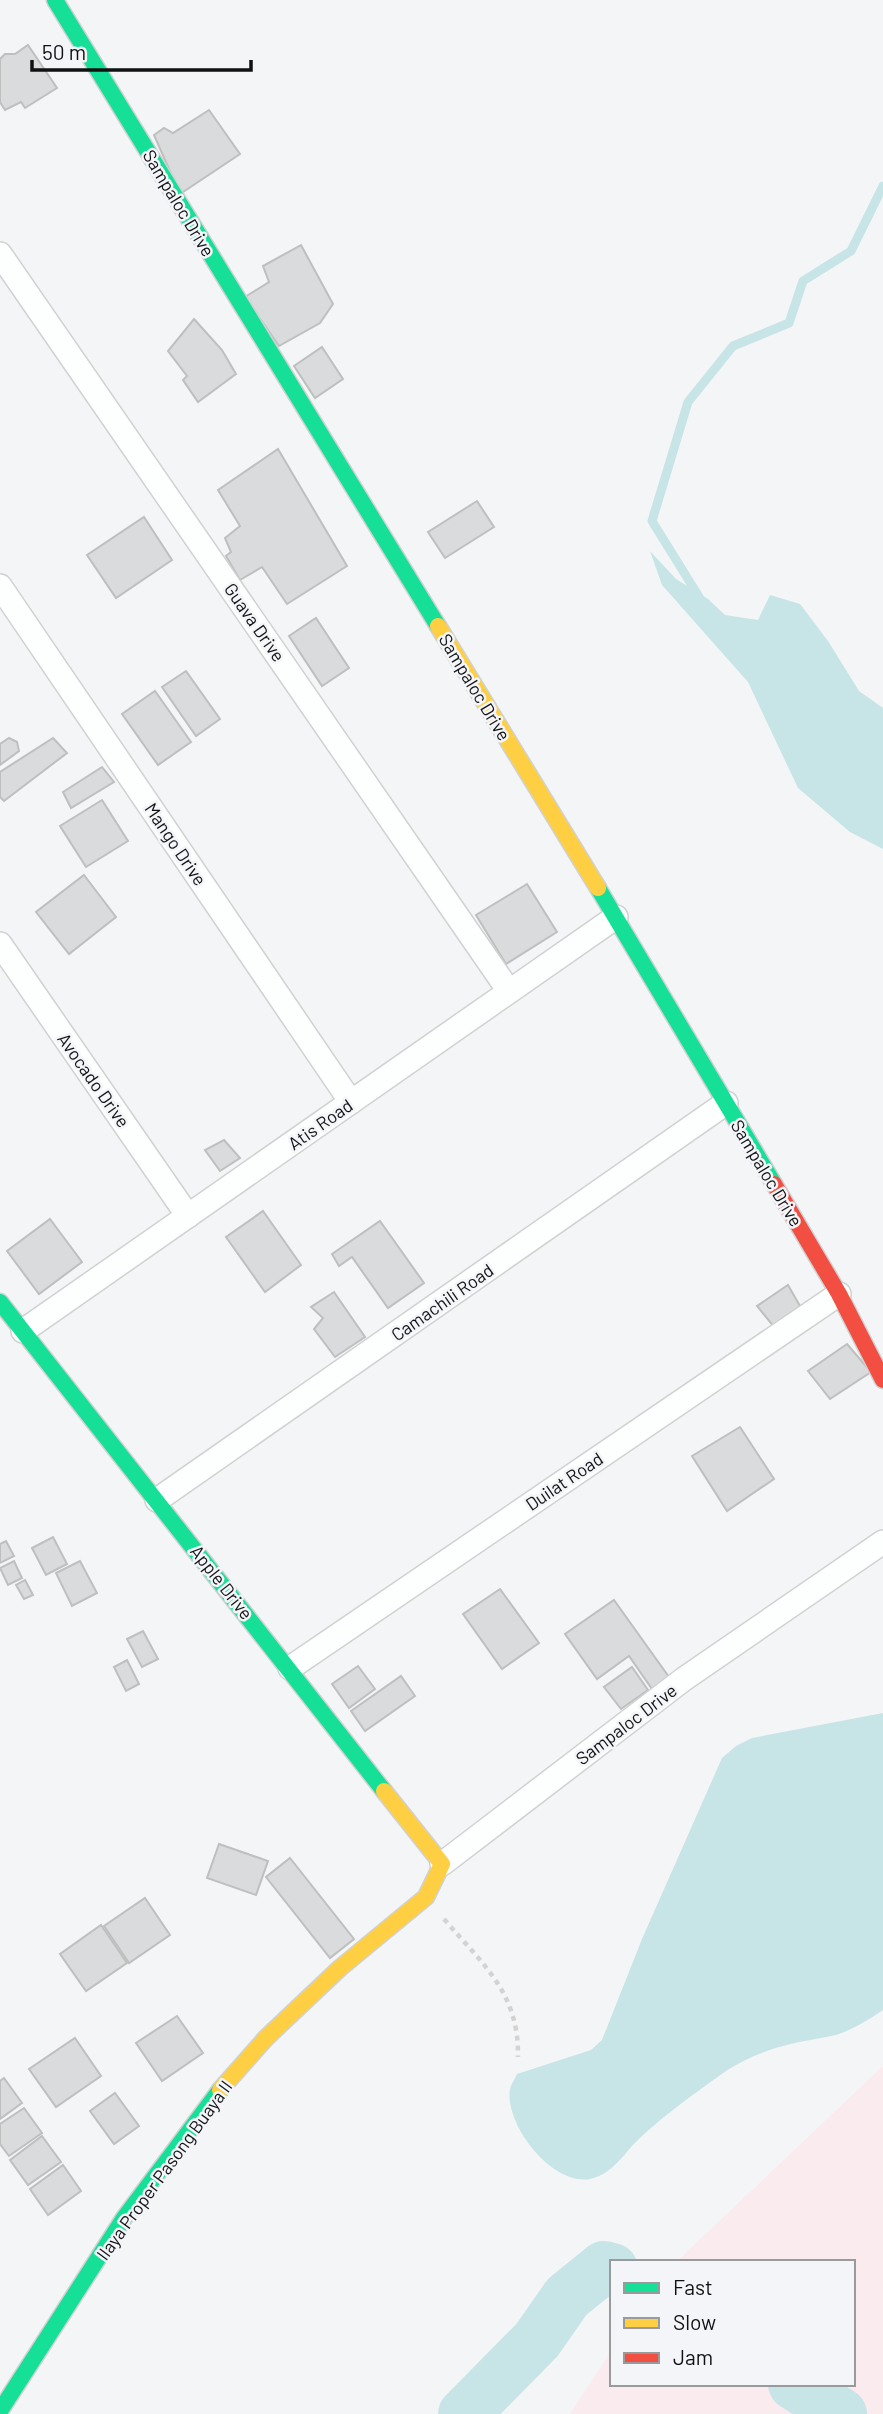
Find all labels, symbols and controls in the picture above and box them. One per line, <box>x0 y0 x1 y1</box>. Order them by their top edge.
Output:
scale bar <box>32 28 250 72</box>
text: 50 m <box>42 39 86 64</box>
street label: Sampaloc Drive <box>138 146 220 260</box>
street label: Guava Drive <box>220 578 290 666</box>
street label: Sampaloc Drive <box>434 630 516 744</box>
street label: Mango Drive <box>140 799 212 889</box>
street label: Avocado Drive <box>53 1028 135 1132</box>
street label: Atis Road <box>283 1094 357 1154</box>
street label: Sampaloc Drive <box>726 1116 808 1230</box>
street label: Camachili Road <box>387 1259 497 1345</box>
street label: Duilat Road <box>521 1447 607 1515</box>
street label: Apple Drive <box>186 1540 258 1624</box>
street label: Sampaloc Drive <box>571 1679 681 1769</box>
street label: Ilaya Proper Pasong Buaya II <box>91 2076 237 2264</box>
legend <box>610 2260 855 2386</box>
text: Fast <box>673 2274 713 2299</box>
text: Slow <box>673 2309 716 2334</box>
text: Jam <box>673 2344 713 2369</box>

